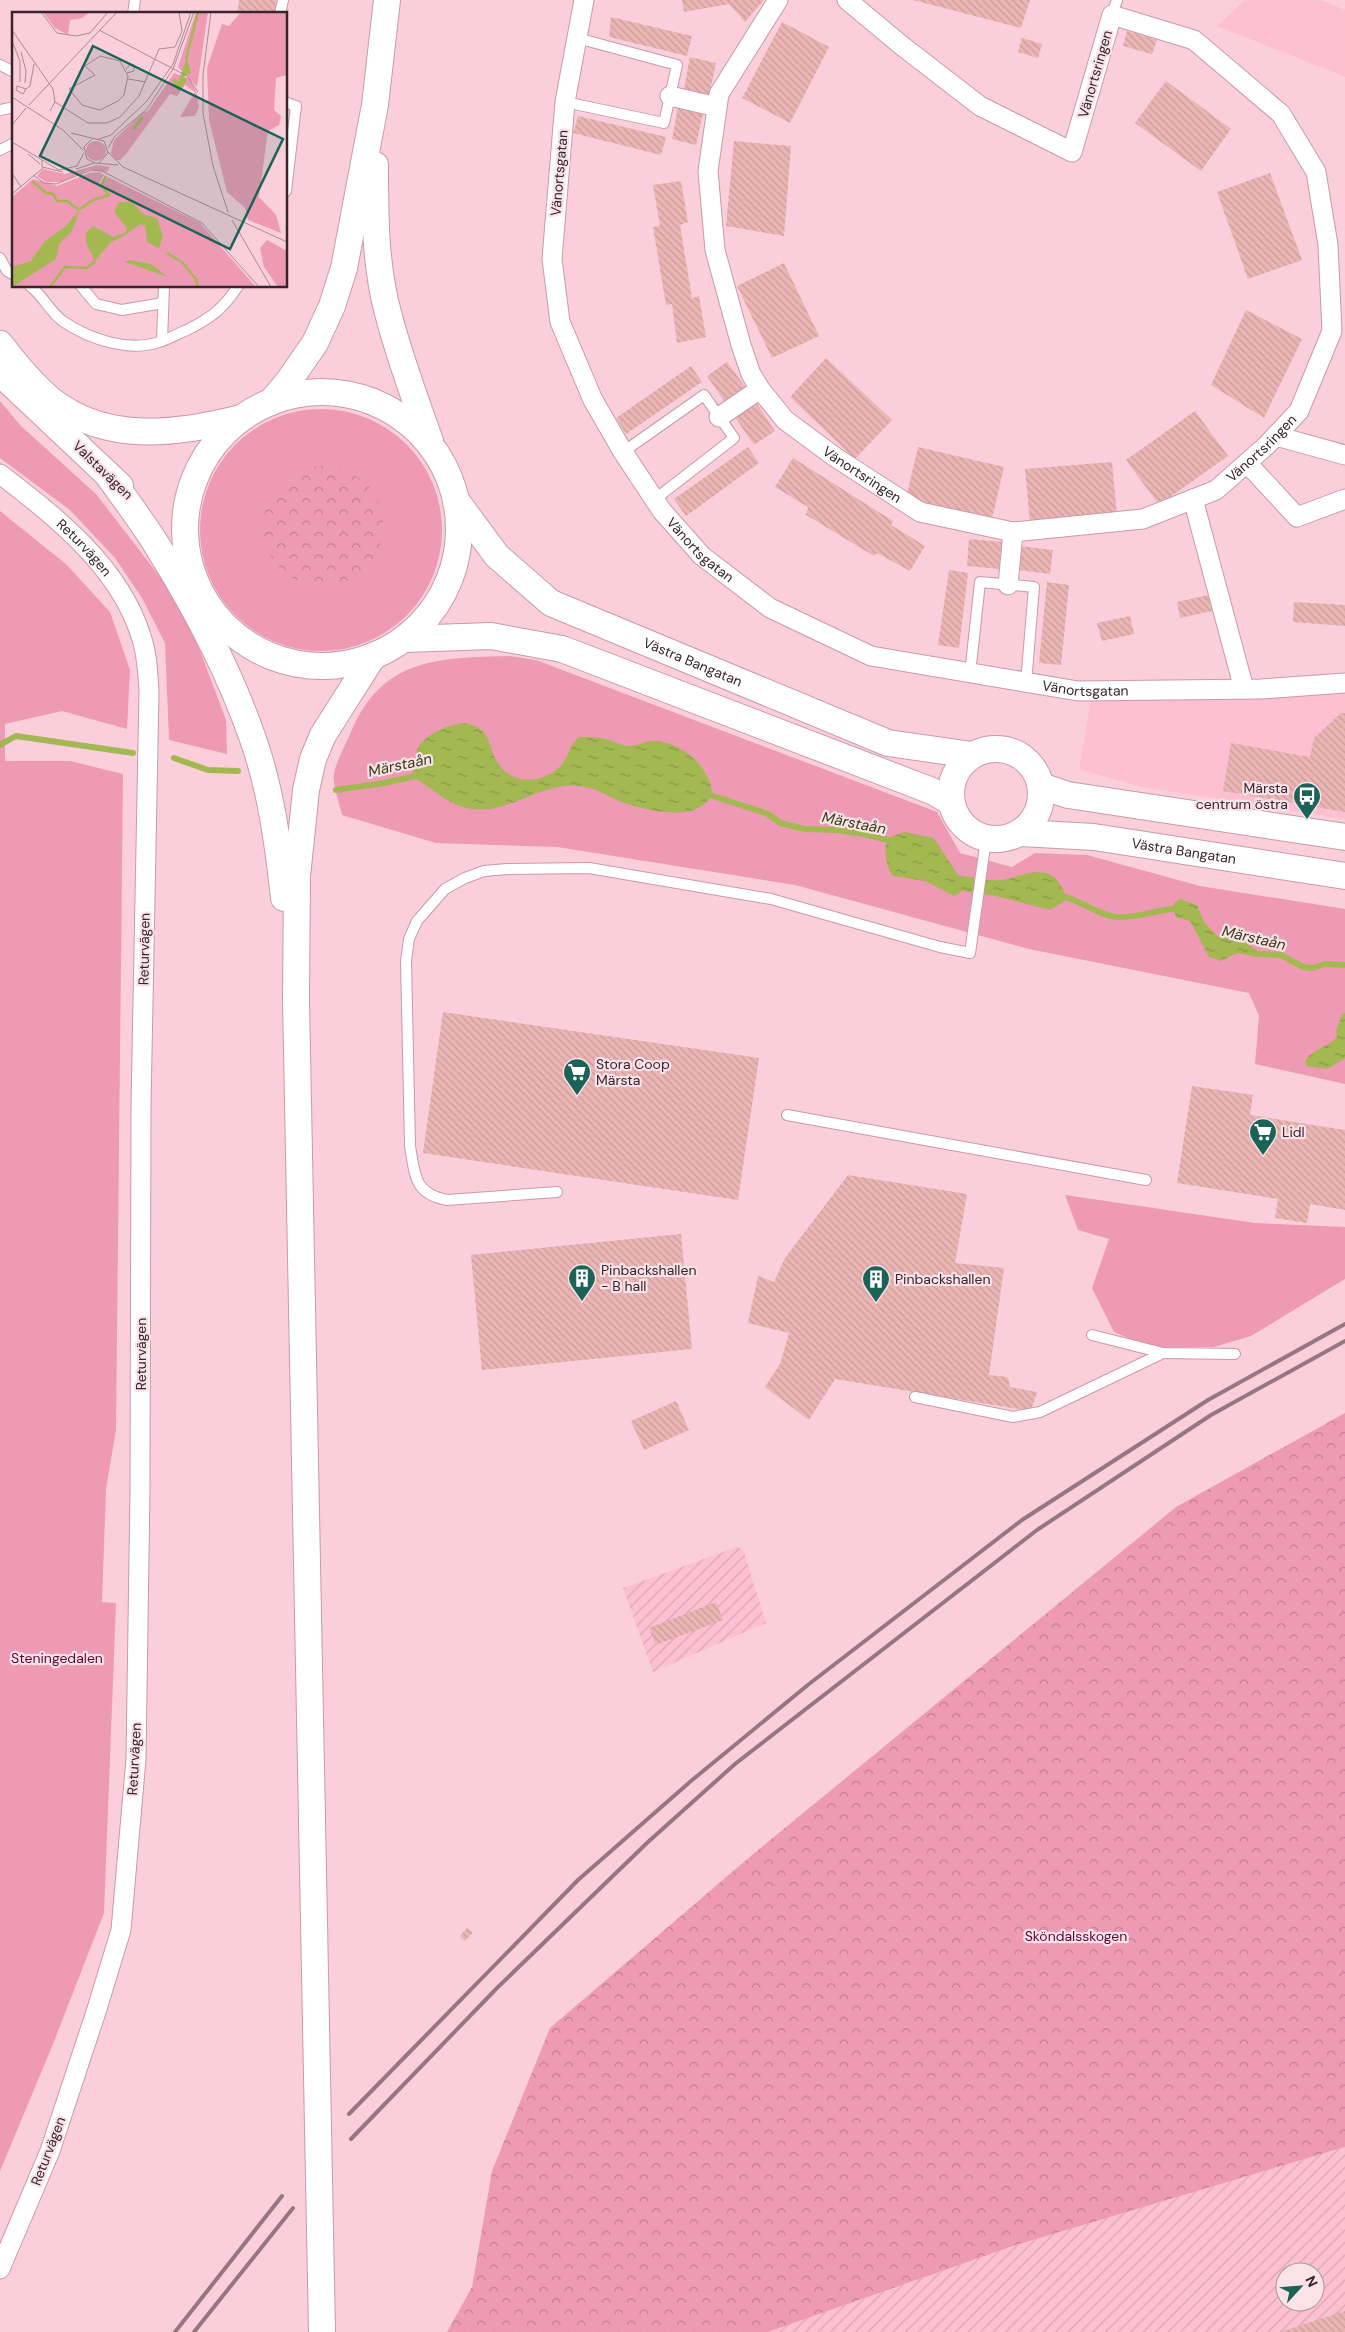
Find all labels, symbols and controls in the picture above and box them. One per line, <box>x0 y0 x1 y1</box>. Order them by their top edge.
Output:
inset map <box>12 12 288 288</box>
street label: Vänortsringen <box>1074 28 1116 120</box>
street label: Vänortsgatan <box>546 129 572 217</box>
street label: Vänortsringen <box>1222 411 1300 486</box>
street label: Valstavägen <box>69 437 137 503</box>
street label: Vänortsringen <box>819 442 905 507</box>
street label: Vänortsgatan <box>663 514 738 586</box>
street label: Returvägen <box>53 515 116 580</box>
street label: Västra Bangatan <box>641 633 745 690</box>
street label: Vänortsgatan <box>1041 676 1129 700</box>
water label: Märstaån <box>366 748 434 782</box>
place label: Märsta centrum östra <box>1196 779 1288 813</box>
bus stop icon: Märsta centrum östra <box>1292 781 1322 820</box>
water label: Märstaån <box>820 807 888 839</box>
street label: Västra Bangatan <box>1130 834 1237 868</box>
street label: Returvägen <box>134 913 154 985</box>
water label: Märstaån <box>1220 921 1288 955</box>
place label: Stora Coop Märsta <box>596 1055 670 1089</box>
supermarket icon: Stora Coop Märsta <box>562 1057 592 1096</box>
supermarket icon: Lidl <box>1248 1117 1278 1156</box>
place label: Lidl <box>1282 1123 1305 1141</box>
place label: Pinbackshallen - B hall <box>601 1261 696 1295</box>
building icon: Pinbackshallen - B hall <box>567 1263 597 1302</box>
building icon: Pinbackshallen <box>861 1264 891 1303</box>
place label: Pinbackshallen <box>895 1270 990 1288</box>
street label: Returvägen <box>132 1318 150 1390</box>
park label: Steningedalen <box>11 1649 103 1667</box>
street label: Returvägen <box>123 1722 145 1796</box>
park label: Sköndalsskogen <box>1025 1927 1127 1945</box>
street label: Returvägen <box>27 2114 69 2188</box>
north arrow <box>1275 2262 1325 2312</box>
text: N <box>1301 2273 1322 2290</box>

